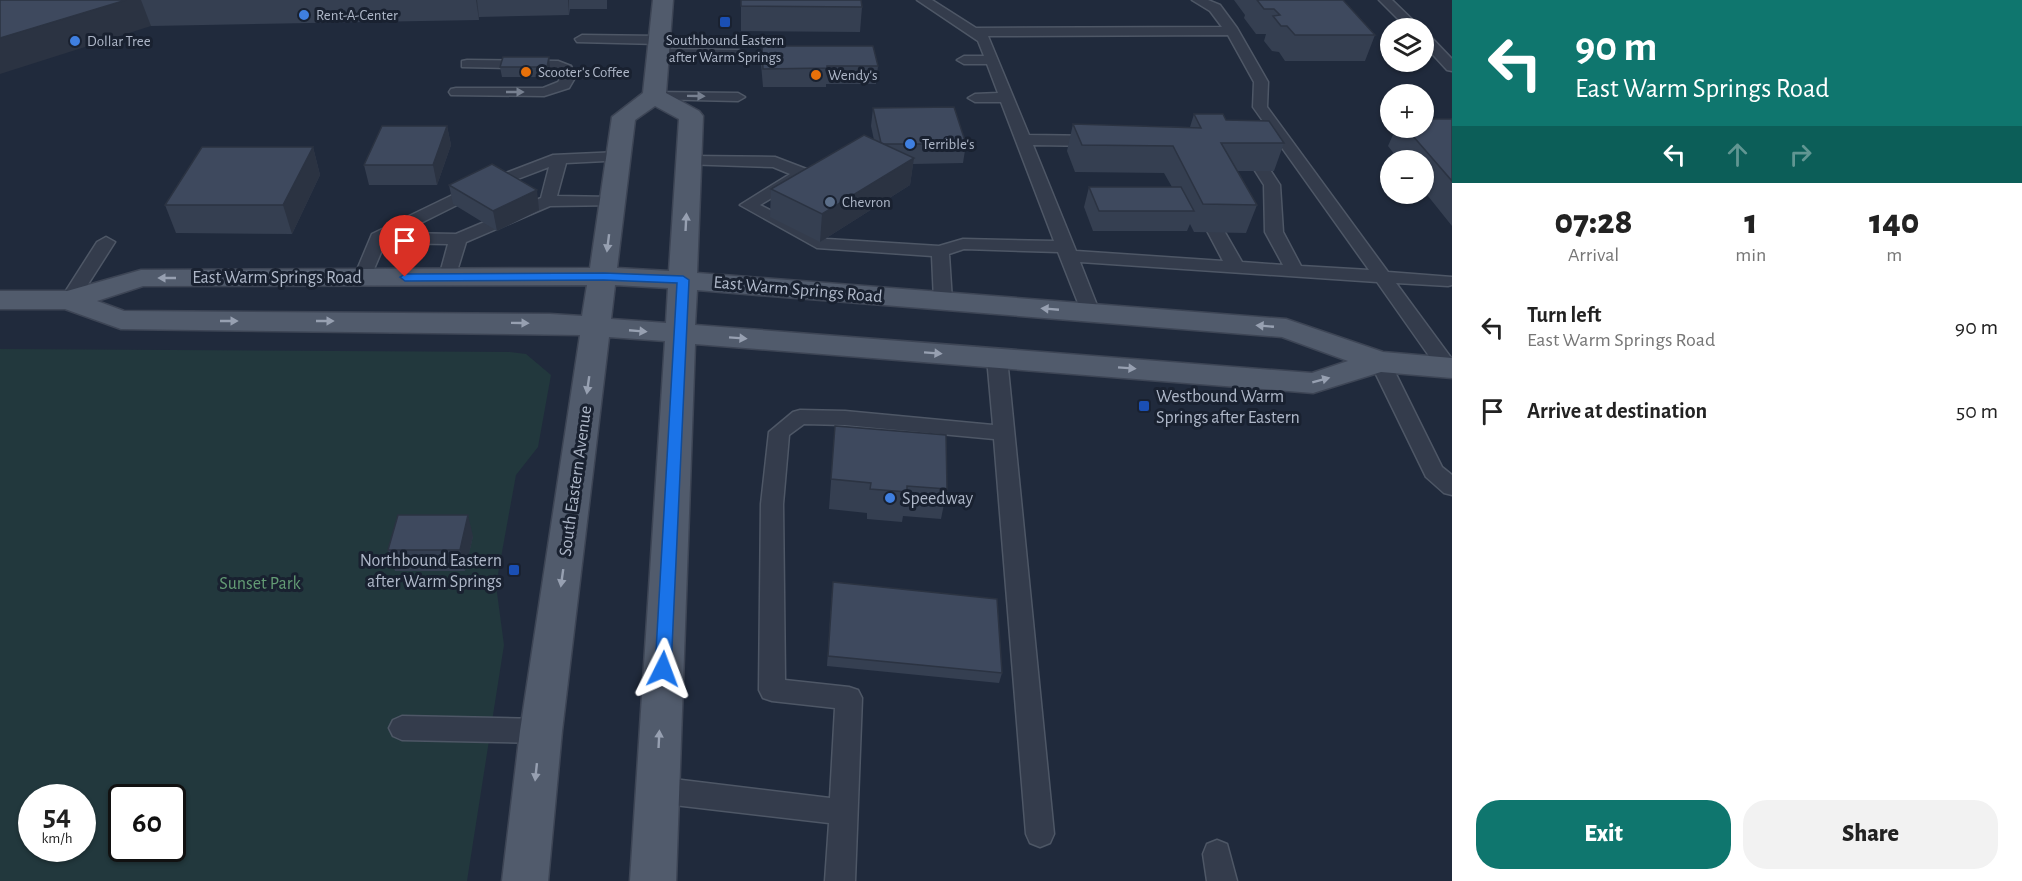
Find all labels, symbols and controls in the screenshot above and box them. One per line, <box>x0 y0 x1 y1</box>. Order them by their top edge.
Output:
marker: Rent-A-Center <box>297 8 311 22</box>
place label: Rent-A-Center <box>316 8 398 23</box>
marker: Southbound Eastern after Warm Springs <box>718 15 732 29</box>
map controls <box>1380 18 1434 204</box>
button: layers <box>1380 18 1434 72</box>
icon: left <box>1476 24 1554 102</box>
text: 90 m <box>1575 26 1657 68</box>
place label: Southbound Eastern after Warm Springs <box>666 33 784 65</box>
marker: Dollar Tree <box>68 34 82 48</box>
place label: Dollar Tree <box>87 34 151 49</box>
marker: Scooter's Coffee <box>519 65 533 79</box>
place label: Scooter's Coffee <box>538 65 630 80</box>
marker: Wendy's <box>809 68 823 82</box>
place label: Wendy's <box>828 68 878 83</box>
text: East Warm Springs Road <box>1575 75 1829 102</box>
button: + <box>1380 84 1434 138</box>
one-way arrow <box>505 87 524 97</box>
one-way arrow <box>686 91 705 101</box>
marker: Terrible's <box>903 137 917 151</box>
place label: Terrible's <box>922 137 975 152</box>
icon: left <box>1658 138 1691 171</box>
icon: ahead <box>1721 138 1754 171</box>
icon: right <box>1784 138 1817 171</box>
button: − <box>1380 150 1434 204</box>
marker: Chevron <box>823 195 837 209</box>
place label: Chevron <box>842 195 891 210</box>
text: 07:28 <box>1555 204 1633 240</box>
text: 1 <box>1744 204 1757 240</box>
text: 140 <box>1869 204 1919 240</box>
one-way arrow <box>681 212 690 231</box>
pin <box>379 215 430 277</box>
icon: arrive <box>388 224 421 257</box>
one-way arrow <box>603 234 613 253</box>
text: Arrival <box>1568 245 1619 265</box>
text: min <box>1735 245 1766 265</box>
text: m <box>1886 245 1902 265</box>
street label: East Warm Springs Road <box>192 269 362 287</box>
one-way arrow <box>158 273 177 283</box>
street label: East Warm Springs Road <box>713 274 883 306</box>
one-way arrow <box>1041 304 1060 314</box>
text: Turn left <box>1527 304 1601 326</box>
icon: left <box>1476 311 1509 344</box>
one-way arrow <box>219 316 238 326</box>
text: 90 m <box>1955 316 1998 338</box>
one-way arrow <box>315 317 334 326</box>
one-way arrow <box>510 318 529 328</box>
one-way arrow <box>1255 321 1274 331</box>
one-way arrow <box>629 326 648 335</box>
text: East Warm Springs Road <box>1527 330 1715 350</box>
one-way arrow <box>729 333 748 343</box>
one-way arrow <box>923 348 942 358</box>
one-way arrow <box>1118 363 1137 373</box>
one-way arrow <box>1312 374 1330 384</box>
one-way arrow <box>584 376 593 395</box>
place label: Westbound Warm Springs after Eastern <box>1156 388 1300 427</box>
icon: arrive <box>1476 395 1509 428</box>
marker: Westbound Warm Springs after Eastern <box>1137 399 1151 413</box>
text: Arrive at destination <box>1527 400 1707 422</box>
text: 50 m <box>1956 400 1998 422</box>
street label: South Eastern Avenue <box>557 405 595 558</box>
place label: Speedway <box>902 490 973 508</box>
marker: Speedway <box>883 491 897 505</box>
place label: Northbound Eastern after Warm Springs <box>360 552 502 591</box>
marker: Northbound Eastern after Warm Springs <box>507 563 521 577</box>
one-way arrow <box>557 569 566 588</box>
park label: Sunset Park <box>219 575 302 593</box>
position arrow <box>631 637 695 701</box>
one-way arrow <box>655 729 664 748</box>
one-way arrow <box>531 762 541 781</box>
speed limit sign: 60 <box>108 784 186 862</box>
button: Exit <box>1476 800 1731 869</box>
button: Share <box>1743 800 1998 869</box>
text: 54 <box>43 801 71 831</box>
text: km/h <box>42 831 72 846</box>

